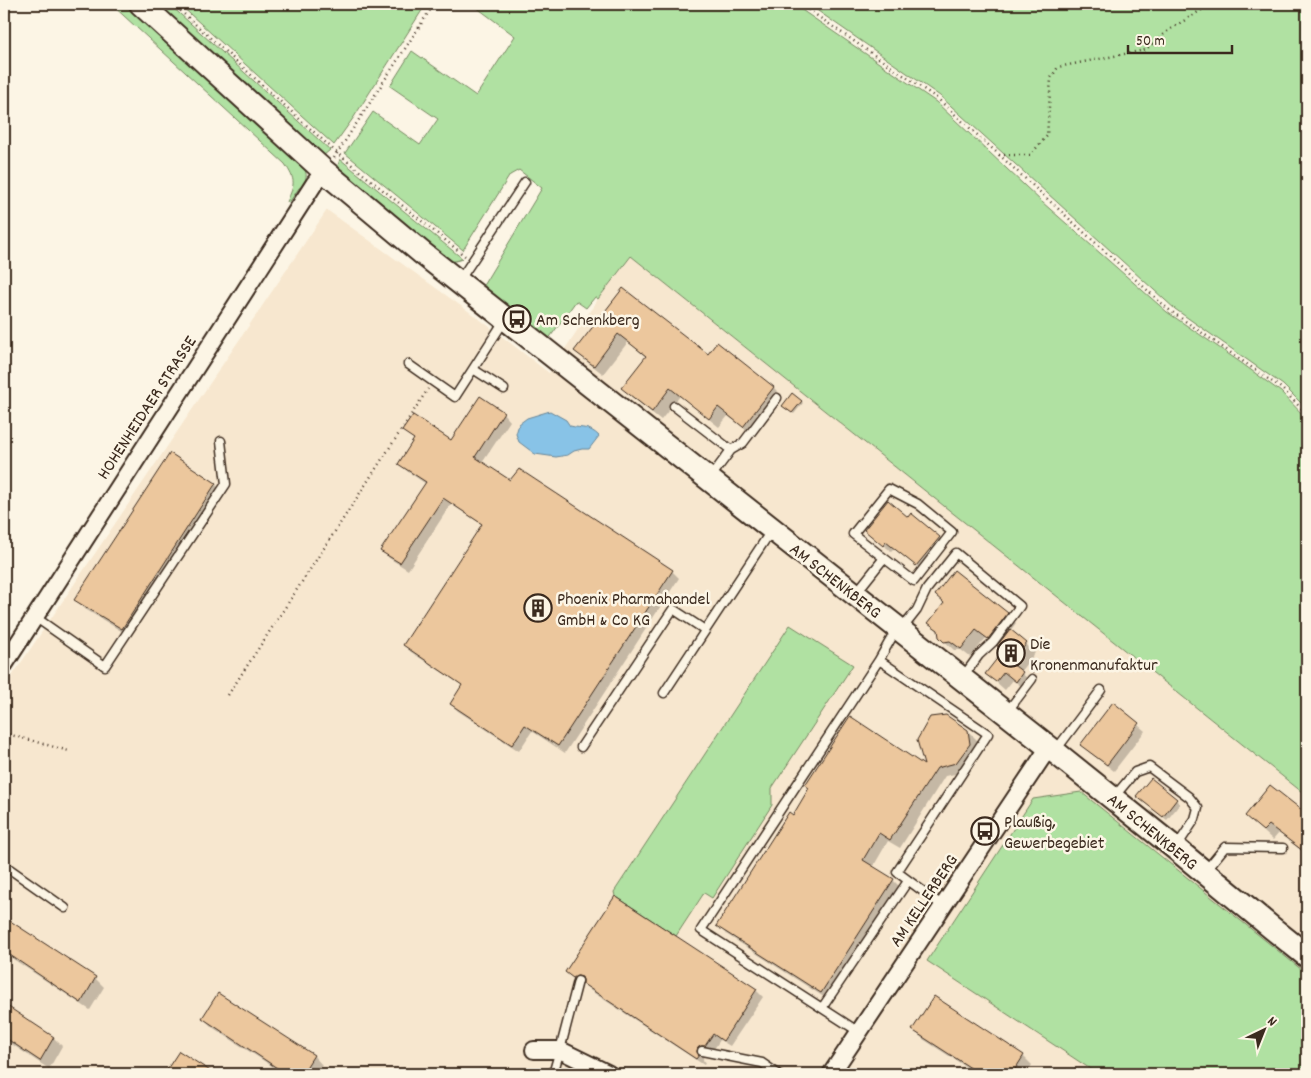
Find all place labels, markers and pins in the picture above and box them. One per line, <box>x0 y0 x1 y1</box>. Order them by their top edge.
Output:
bus stop icon: Am Schenkberg <box>502 304 532 334</box>
place label: Am Schenkberg <box>536 309 640 334</box>
place label: Phoenix Pharmahandel GmbH & Co KG <box>557 588 710 634</box>
building icon: Phoenix Pharmahandel GmbH & Co KG <box>523 593 553 623</box>
place label: Die Kronenmanufaktur <box>1030 633 1158 679</box>
building icon: Die Kronenmanufaktur <box>996 638 1026 668</box>
place label: Plaußig, Gewerbegebiet <box>1004 811 1105 857</box>
bus stop icon: Plaußig, Gewerbegebiet <box>970 816 1000 846</box>

